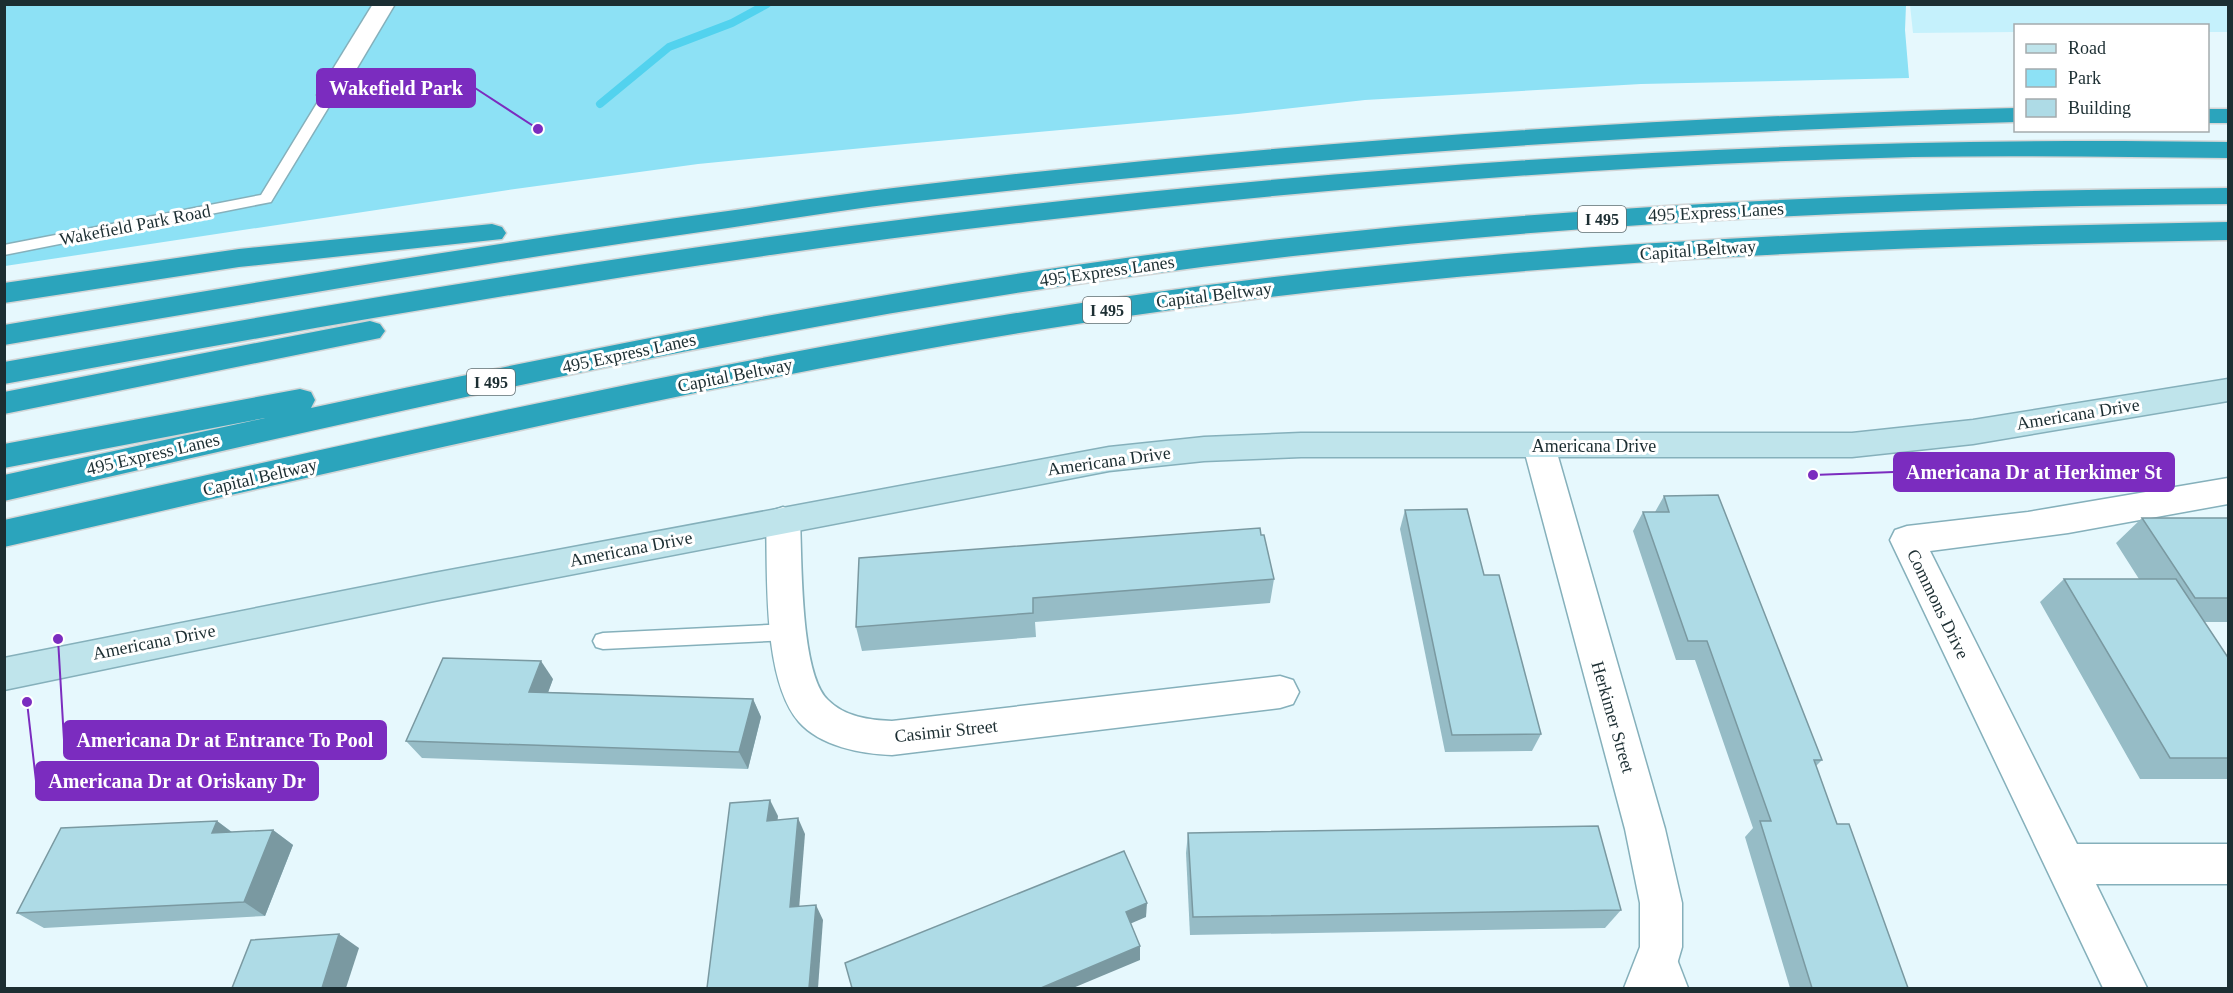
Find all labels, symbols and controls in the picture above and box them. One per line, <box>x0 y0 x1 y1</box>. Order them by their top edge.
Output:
legend <box>2014 24 2209 132</box>
text: Road <box>2068 38 2106 58</box>
text: Park <box>2068 68 2101 88</box>
callout: Wakefield Park <box>317 69 475 107</box>
text: Wakefield Park <box>329 77 464 99</box>
text: Building <box>2068 98 2131 118</box>
street label: 495 Express Lanes <box>1648 198 1784 226</box>
street label: Wakefield Park Road <box>58 201 212 249</box>
road number: I 495 <box>1578 206 1626 232</box>
street label: Capital Beltway <box>1639 236 1757 264</box>
street label: 495 Express Lanes <box>1038 252 1176 290</box>
street label: Capital Beltway <box>1155 278 1273 312</box>
road number: I 495 <box>1083 297 1131 323</box>
street label: 495 Express Lanes <box>560 329 698 377</box>
street label: Capital Beltway <box>676 354 794 396</box>
road number: I 495 <box>467 369 515 395</box>
street label: Americana Drive <box>2015 394 2141 434</box>
street label: 495 Express Lanes <box>85 429 221 479</box>
street label: Americana Drive <box>1532 436 1656 456</box>
street label: Americana Drive <box>1046 442 1172 480</box>
callout: Americana Dr at Herkimer St <box>1894 453 2174 491</box>
street label: Capital Beltway <box>201 454 319 500</box>
text: Americana Dr at Herkimer St <box>1906 461 2162 483</box>
street label: Americana Drive <box>568 527 694 571</box>
street label: Commons Drive <box>1903 546 1973 662</box>
street label: Americana Drive <box>91 620 217 664</box>
street label: Herkimer Street <box>1587 659 1639 775</box>
street label: Casimir Street <box>893 716 999 746</box>
callout: Americana Dr at Entrance To Pool <box>64 721 386 759</box>
text: Americana Dr at Entrance To Pool <box>77 729 374 751</box>
callout: Americana Dr at Oriskany Dr <box>36 762 318 800</box>
text: Americana Dr at Oriskany Dr <box>48 770 306 793</box>

